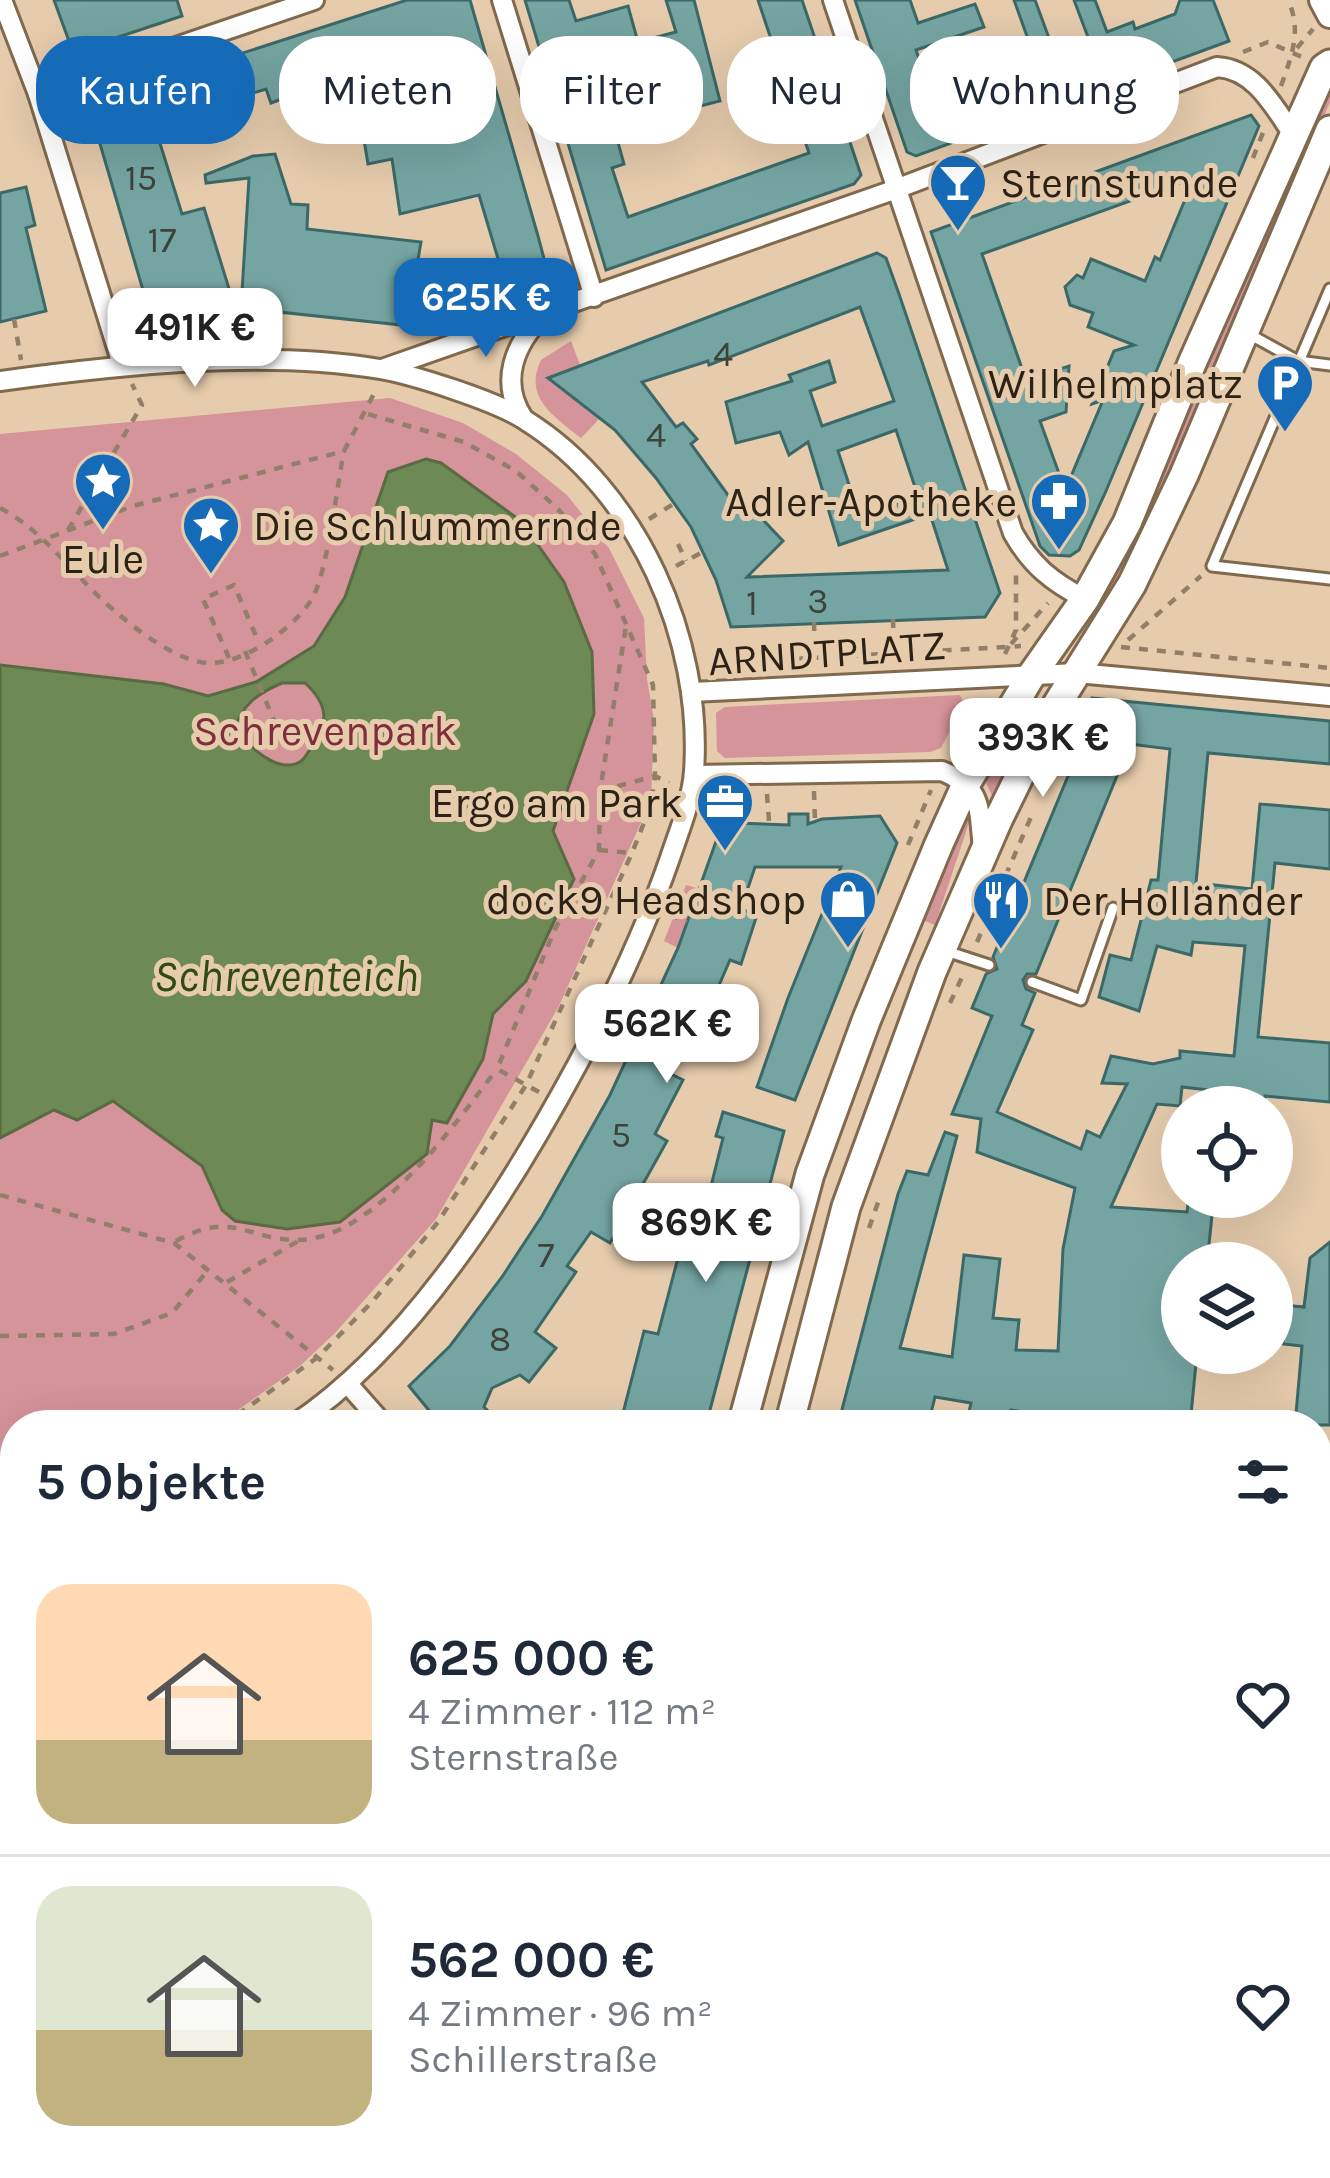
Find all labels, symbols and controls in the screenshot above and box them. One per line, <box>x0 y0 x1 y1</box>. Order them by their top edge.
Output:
chip: Kaufen <box>36 36 255 144</box>
chip: Mieten <box>279 36 496 144</box>
chip: Filter <box>520 36 703 144</box>
chip: Neu <box>727 36 886 144</box>
chip: Wohnung <box>910 36 1179 144</box>
bar icon: Sternstunde <box>927 151 989 233</box>
house number: 15 <box>125 157 157 199</box>
place label: Sternstunde <box>1000 158 1238 208</box>
house number: 17 <box>148 219 176 261</box>
pin: 625K € <box>388 258 584 360</box>
text: 625K € <box>421 274 551 320</box>
pin: 491K € <box>97 288 293 390</box>
text: 491K € <box>135 304 255 350</box>
house number: 4 <box>713 333 733 375</box>
parking icon: Wilhelmplatz <box>1254 352 1316 434</box>
place label: Wilhelmplatz <box>988 359 1243 409</box>
house number: 4 <box>646 414 666 456</box>
place icon: Eule <box>72 450 134 532</box>
pharmacy icon: Adler-Apotheke <box>1028 470 1090 552</box>
place label: Adler-Apotheke <box>725 477 1017 527</box>
place icon: Die Schlummernde <box>180 494 242 576</box>
place label: Die Schlummernde <box>253 501 622 551</box>
place label: Eule <box>62 534 144 584</box>
house number: 3 <box>807 580 829 622</box>
house number: 1 <box>746 582 758 624</box>
street label: ARNDTPLATZ <box>706 620 948 686</box>
pin: 393K € <box>945 698 1141 800</box>
park label: Schrevenpark <box>193 706 457 756</box>
text: 393K € <box>977 714 1109 760</box>
office icon: Ergo am Park <box>694 771 756 853</box>
place label: Ergo am Park <box>431 778 683 828</box>
shop icon: dock9 Headshop <box>817 868 879 950</box>
restaurant icon: Der Holländer <box>970 869 1032 951</box>
place label: dock9 Headshop <box>486 875 806 925</box>
place label: Der Holländer <box>1043 876 1303 926</box>
water label: Schreventeich <box>153 950 419 1002</box>
pin: 562K € <box>569 984 765 1086</box>
text: 562K € <box>602 1000 732 1046</box>
map controls <box>1161 1086 1293 1374</box>
button: locate <box>1161 1086 1293 1218</box>
house number: 5 <box>611 1114 631 1156</box>
pin: 869K € <box>608 1183 804 1285</box>
text: 869K € <box>640 1199 772 1245</box>
house number: 7 <box>538 1234 555 1276</box>
button: layers <box>1161 1242 1293 1374</box>
house number: 8 <box>489 1318 511 1360</box>
icon: filters <box>1230 1449 1296 1515</box>
text: 5 Objekte <box>36 1452 266 1512</box>
text: 625 000 € <box>408 1628 654 1688</box>
icon: home <box>132 1632 276 1776</box>
icon: heart <box>1230 1671 1296 1737</box>
text: 4 Zimmer · 112 m² <box>408 1688 716 1734</box>
text: Sternstraße <box>408 1734 619 1780</box>
text: 562 000 € <box>408 1930 654 1990</box>
icon: home <box>132 1934 276 2078</box>
icon: heart <box>1230 1973 1296 2039</box>
text: 4 Zimmer · 96 m² <box>408 1990 713 2036</box>
text: Schillerstraße <box>408 2036 658 2082</box>

